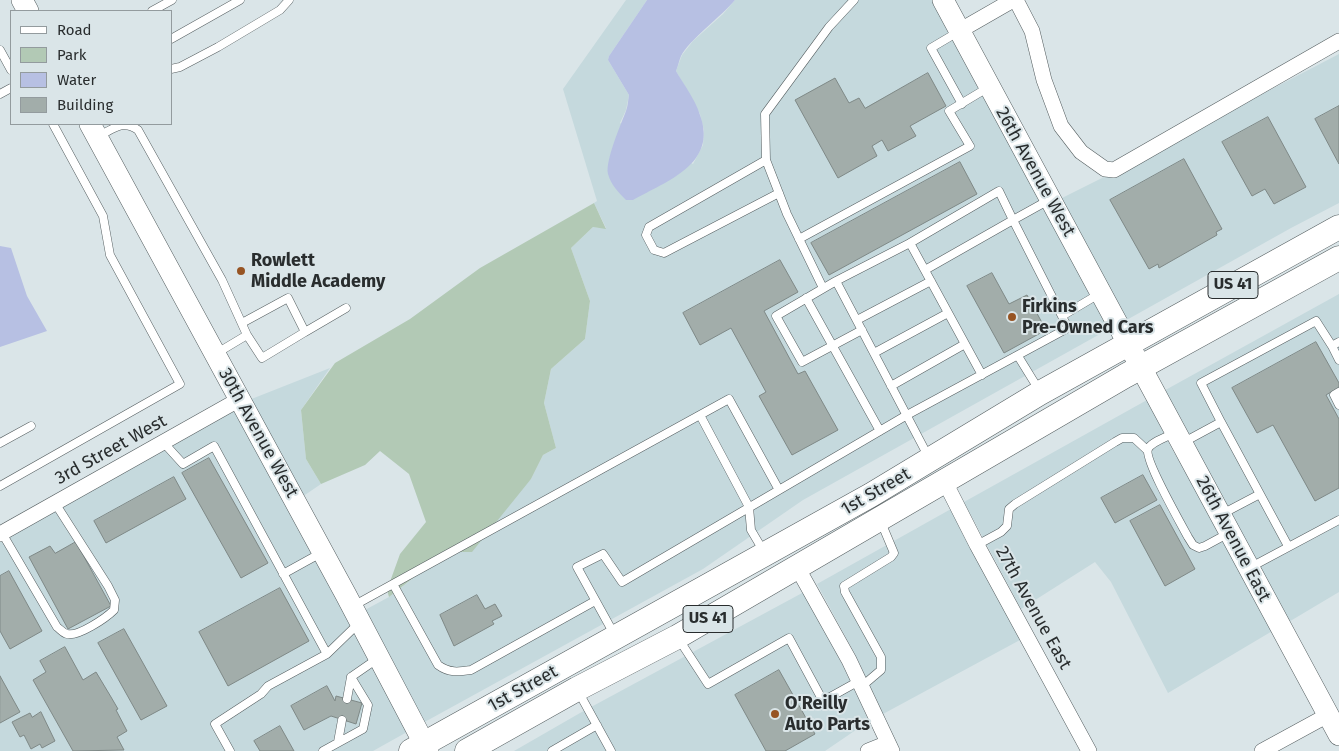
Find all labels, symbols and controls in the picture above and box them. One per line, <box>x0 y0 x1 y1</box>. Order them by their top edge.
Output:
legend <box>10 10 172 125</box>
text: Road <box>57 21 92 39</box>
text: Park <box>57 46 87 64</box>
text: Water <box>57 71 96 89</box>
text: Building <box>57 96 113 114</box>
street label: 26th Avenue West <box>991 104 1079 240</box>
place label: Rowlett Middle Academy <box>251 250 385 292</box>
marker: Rowlett Middle Academy <box>235 265 247 277</box>
road number: US 41 <box>1208 272 1258 298</box>
place label: Firkins Pre-Owned Cars <box>1022 296 1153 338</box>
marker: Firkins Pre-Owned Cars <box>1006 311 1018 323</box>
street label: 30th Avenue West <box>213 364 303 502</box>
street label: 3rd Street West <box>52 411 170 489</box>
street label: 1st Street <box>838 464 914 520</box>
street label: 26th Avenue East <box>1191 473 1275 605</box>
street label: 27th Avenue East <box>990 543 1076 673</box>
road number: US 41 <box>683 606 733 632</box>
street label: 1st Street <box>484 661 562 717</box>
place label: O'Reilly Auto Parts <box>785 693 870 736</box>
marker: O'Reilly Auto Parts <box>769 708 781 720</box>

